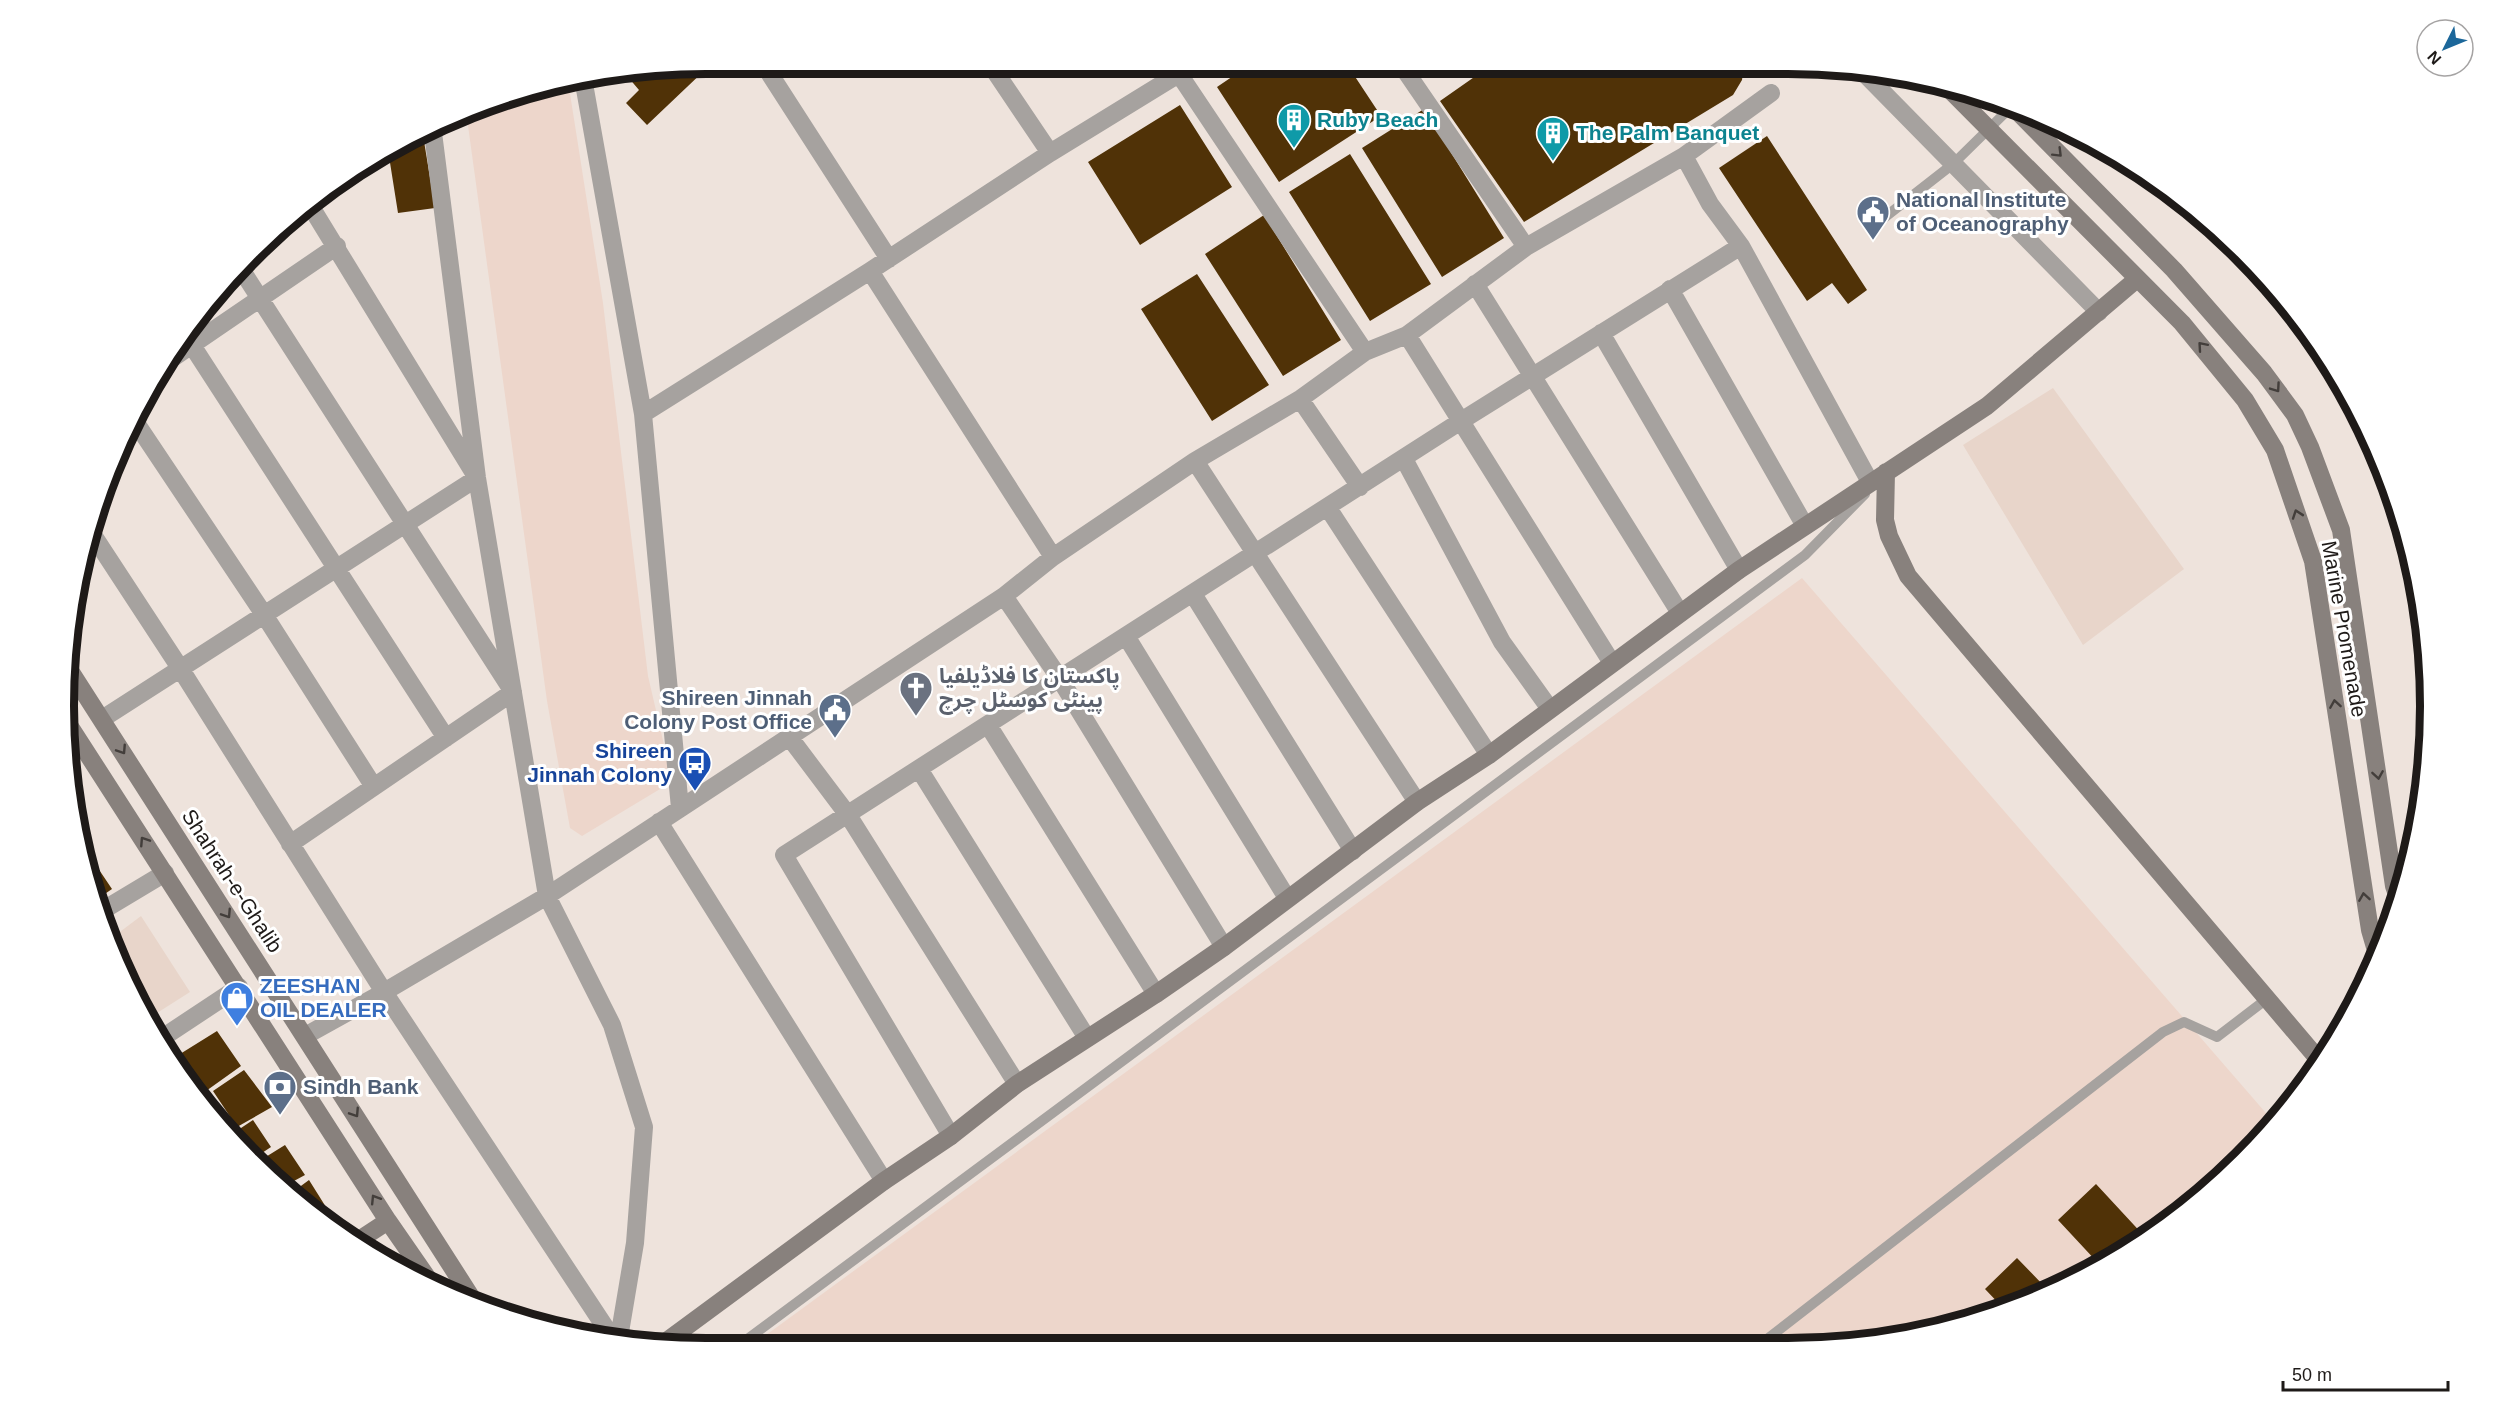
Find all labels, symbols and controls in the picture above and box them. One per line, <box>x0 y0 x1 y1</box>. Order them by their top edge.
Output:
north arrow <box>2415 18 2475 78</box>
text: N <box>2424 48 2445 68</box>
building icon: Ruby Beach <box>1276 102 1312 149</box>
place label: Ruby Beach <box>1317 108 1438 131</box>
building icon: The Palm Banquet <box>1535 115 1571 162</box>
place label: The Palm Banquet <box>1576 121 1759 144</box>
one-way arrow <box>2051 146 2062 156</box>
place label: National Institute of Oceanography <box>1896 188 2069 235</box>
public building icon: National Institute of Oceanography <box>1855 194 1891 241</box>
one-way arrow <box>2198 342 2209 353</box>
one-way arrow <box>2268 382 2279 393</box>
one-way arrow <box>2292 509 2304 520</box>
street label: Marine Promenade <box>2318 539 2371 719</box>
place label: پاکستان کا فلاڈیلفیا پینٹی کوسٹل چرچ <box>939 664 1120 715</box>
church icon: پاکستان کا فلاڈیلفیا پینٹی کوسٹل چرچ <box>898 670 934 717</box>
place label: Shireen Jinnah Colony Post Office <box>624 686 812 733</box>
public building icon: Shireen Jinnah Colony Post Office <box>817 692 853 739</box>
one-way arrow <box>2329 700 2342 710</box>
place label: Shireen Jinnah Colony <box>527 739 672 786</box>
one-way arrow <box>114 744 126 754</box>
bus stop icon: Shireen Jinnah Colony <box>677 745 713 792</box>
one-way arrow <box>2371 771 2383 780</box>
street label: Shahrah-e-Ghalib <box>178 805 287 957</box>
one-way arrow <box>140 837 151 848</box>
one-way arrow <box>2359 893 2371 902</box>
one-way arrow <box>220 907 231 918</box>
place label: ZEESHAN OIL DEALER <box>260 974 387 1021</box>
shop icon: ZEESHAN OIL DEALER <box>219 980 255 1027</box>
bank icon: Sindh Bank <box>262 1069 298 1116</box>
place label: Sindh Bank <box>303 1075 419 1098</box>
one-way arrow <box>348 1107 359 1118</box>
one-way arrow <box>370 1195 382 1205</box>
scale bar <box>2283 1354 2448 1392</box>
text: 50 m <box>2292 1365 2332 1385</box>

